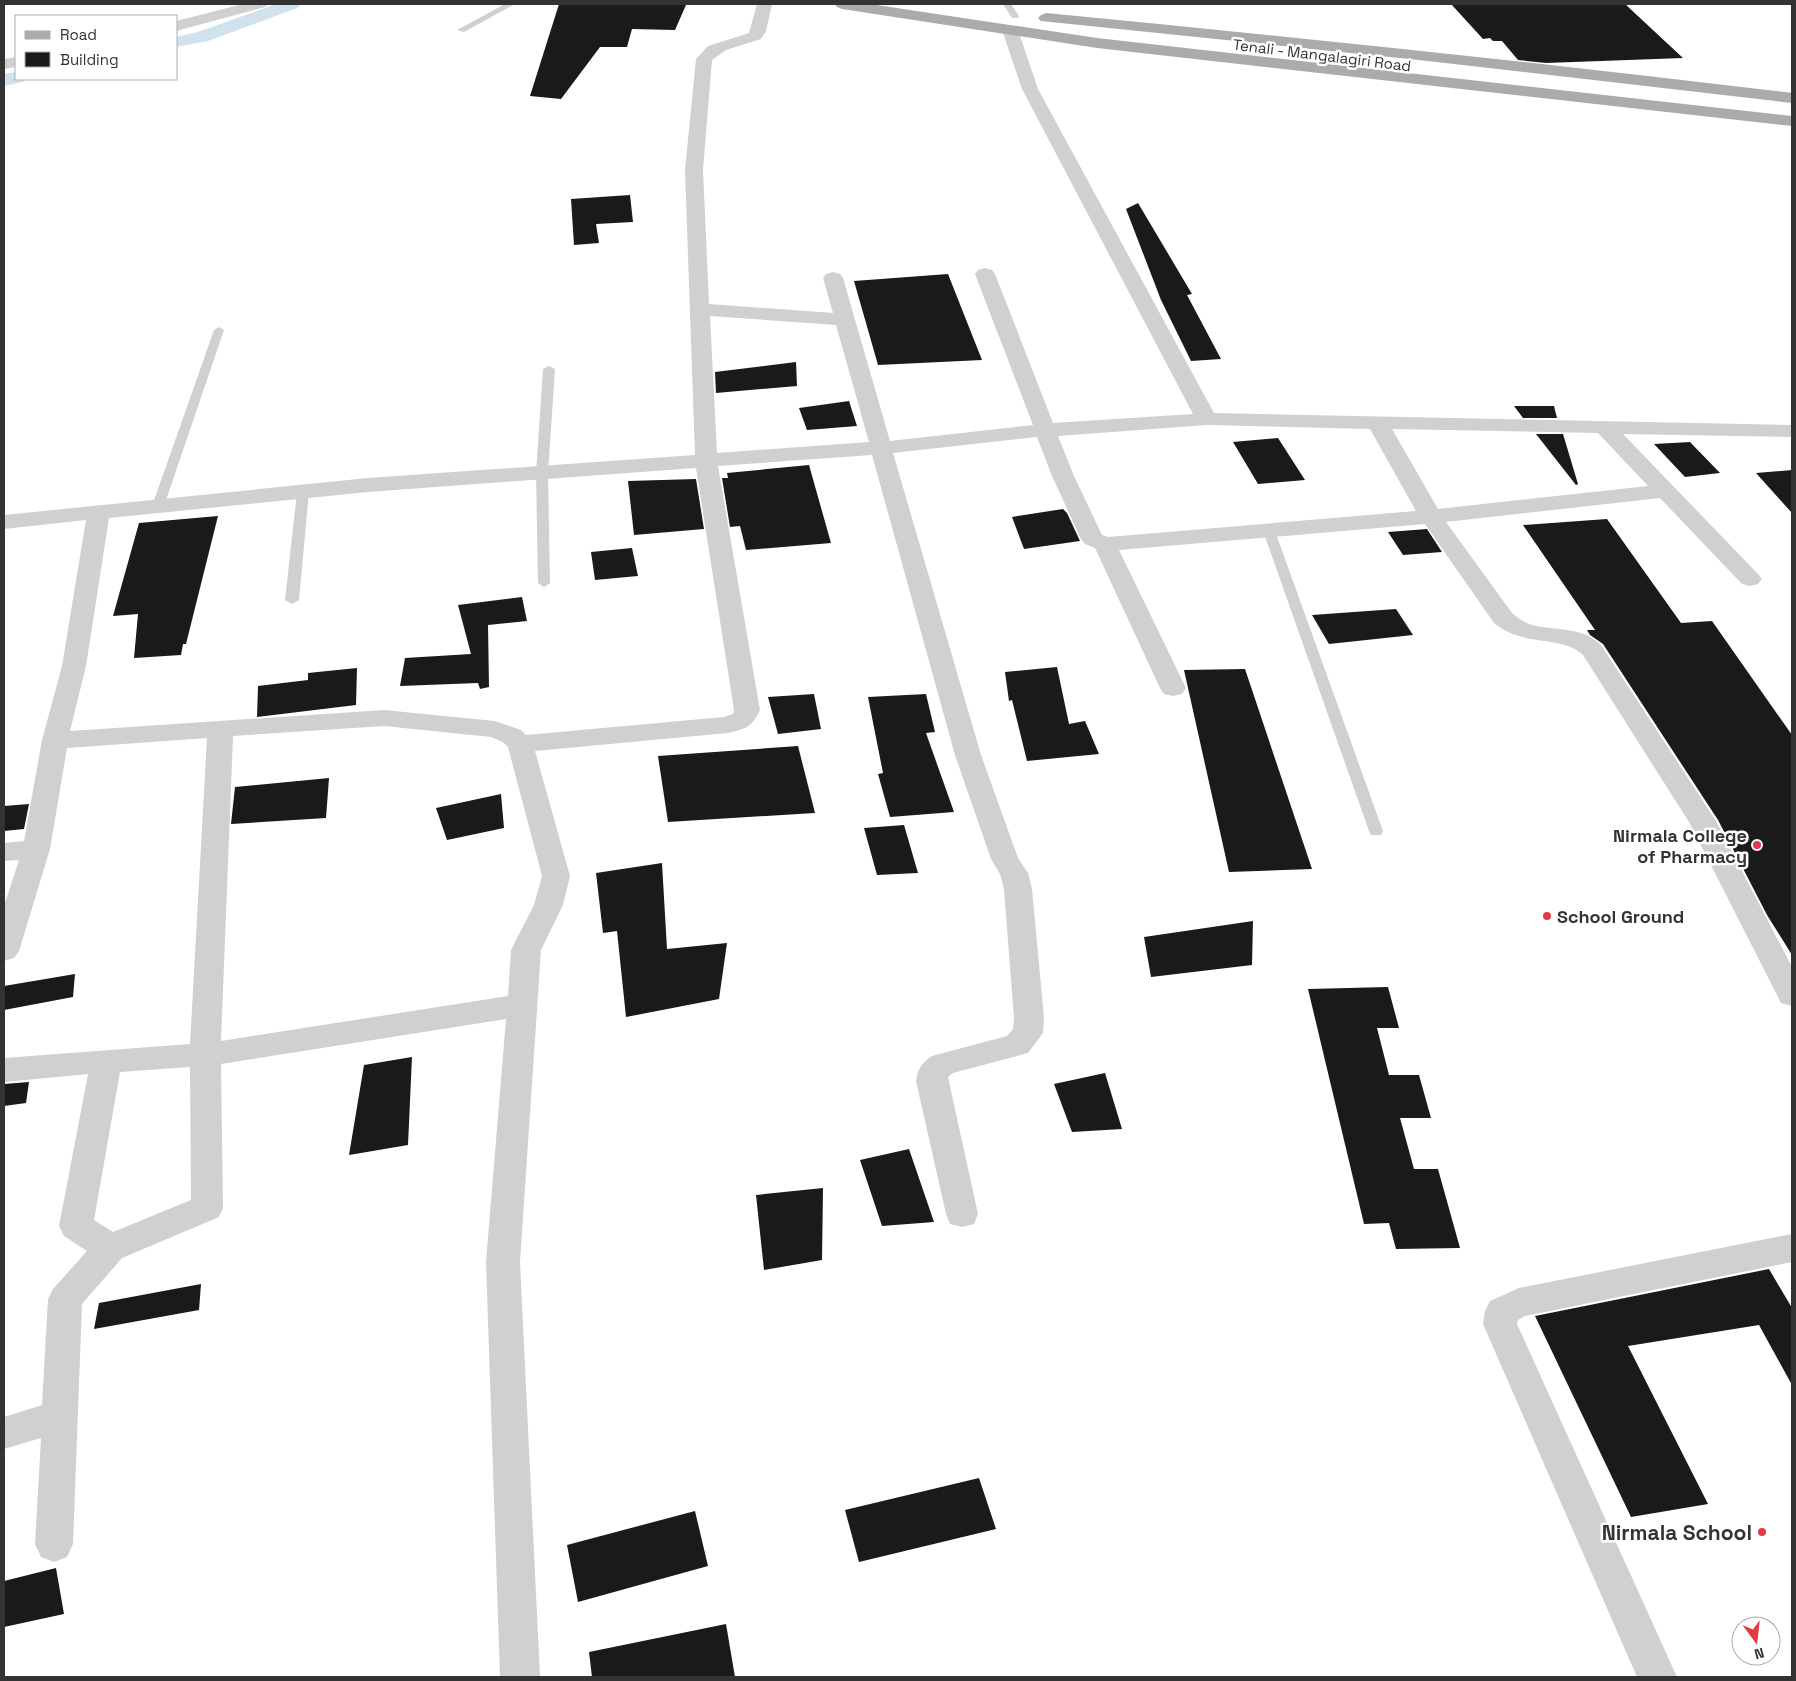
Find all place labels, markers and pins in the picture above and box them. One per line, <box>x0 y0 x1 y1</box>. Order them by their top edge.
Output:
place label: Nirmala College of Pharmacy <box>1613 824 1747 868</box>
marker: Nirmala College of Pharmacy <box>1751 839 1763 851</box>
place label: School Ground <box>1557 905 1684 928</box>
marker: School Ground <box>1541 910 1553 922</box>
place label: Nirmala School <box>1602 1519 1752 1546</box>
marker: Nirmala School <box>1756 1526 1768 1538</box>

